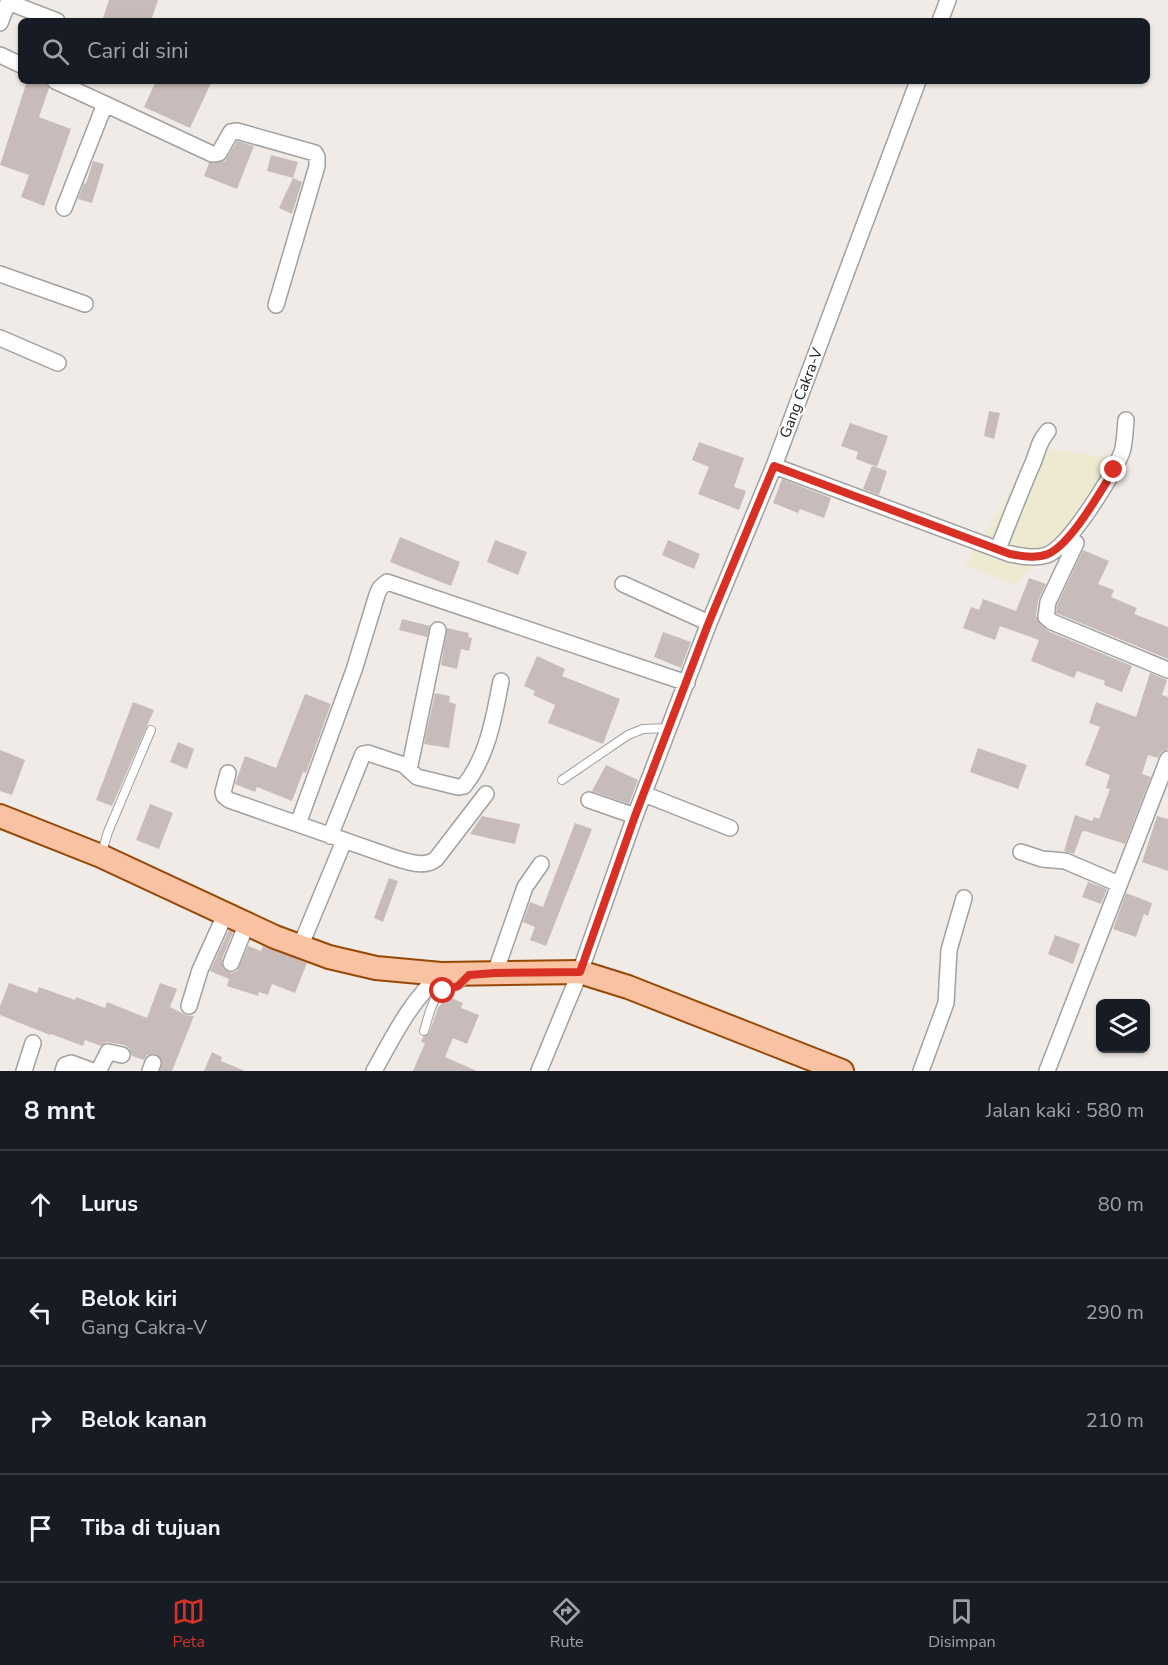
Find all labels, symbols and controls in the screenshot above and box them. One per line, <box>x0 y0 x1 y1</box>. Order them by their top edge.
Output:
search box <box>18 18 1150 84</box>
icon: search <box>39 35 72 68</box>
text: Cari di sini <box>87 36 189 66</box>
street label: Gang Cakra-V <box>775 345 828 441</box>
route end <box>1100 456 1126 482</box>
route start <box>429 977 455 1003</box>
map controls <box>1096 999 1150 1053</box>
button: layers <box>1096 999 1150 1053</box>
text: 8 mnt <box>24 1093 95 1128</box>
text: Jalan kaki · 580 m <box>986 1097 1144 1124</box>
icon: ahead <box>24 1188 57 1221</box>
text: Lurus <box>81 1189 138 1219</box>
text: 80 m <box>1098 1191 1144 1218</box>
text: Belok kiri <box>81 1284 177 1314</box>
icon: left <box>24 1296 57 1329</box>
text: 290 m <box>1086 1299 1144 1326</box>
text: Gang Cakra-V <box>81 1314 207 1341</box>
icon: right <box>24 1404 57 1437</box>
text: Belok kanan <box>81 1405 207 1435</box>
text: 210 m <box>1086 1407 1144 1434</box>
icon: arrive <box>24 1512 57 1545</box>
text: Tiba di tujuan <box>81 1513 221 1543</box>
tab: Peta <box>172 1595 205 1653</box>
tab: Rute <box>550 1595 584 1653</box>
tab: Disimpan <box>928 1595 996 1653</box>

